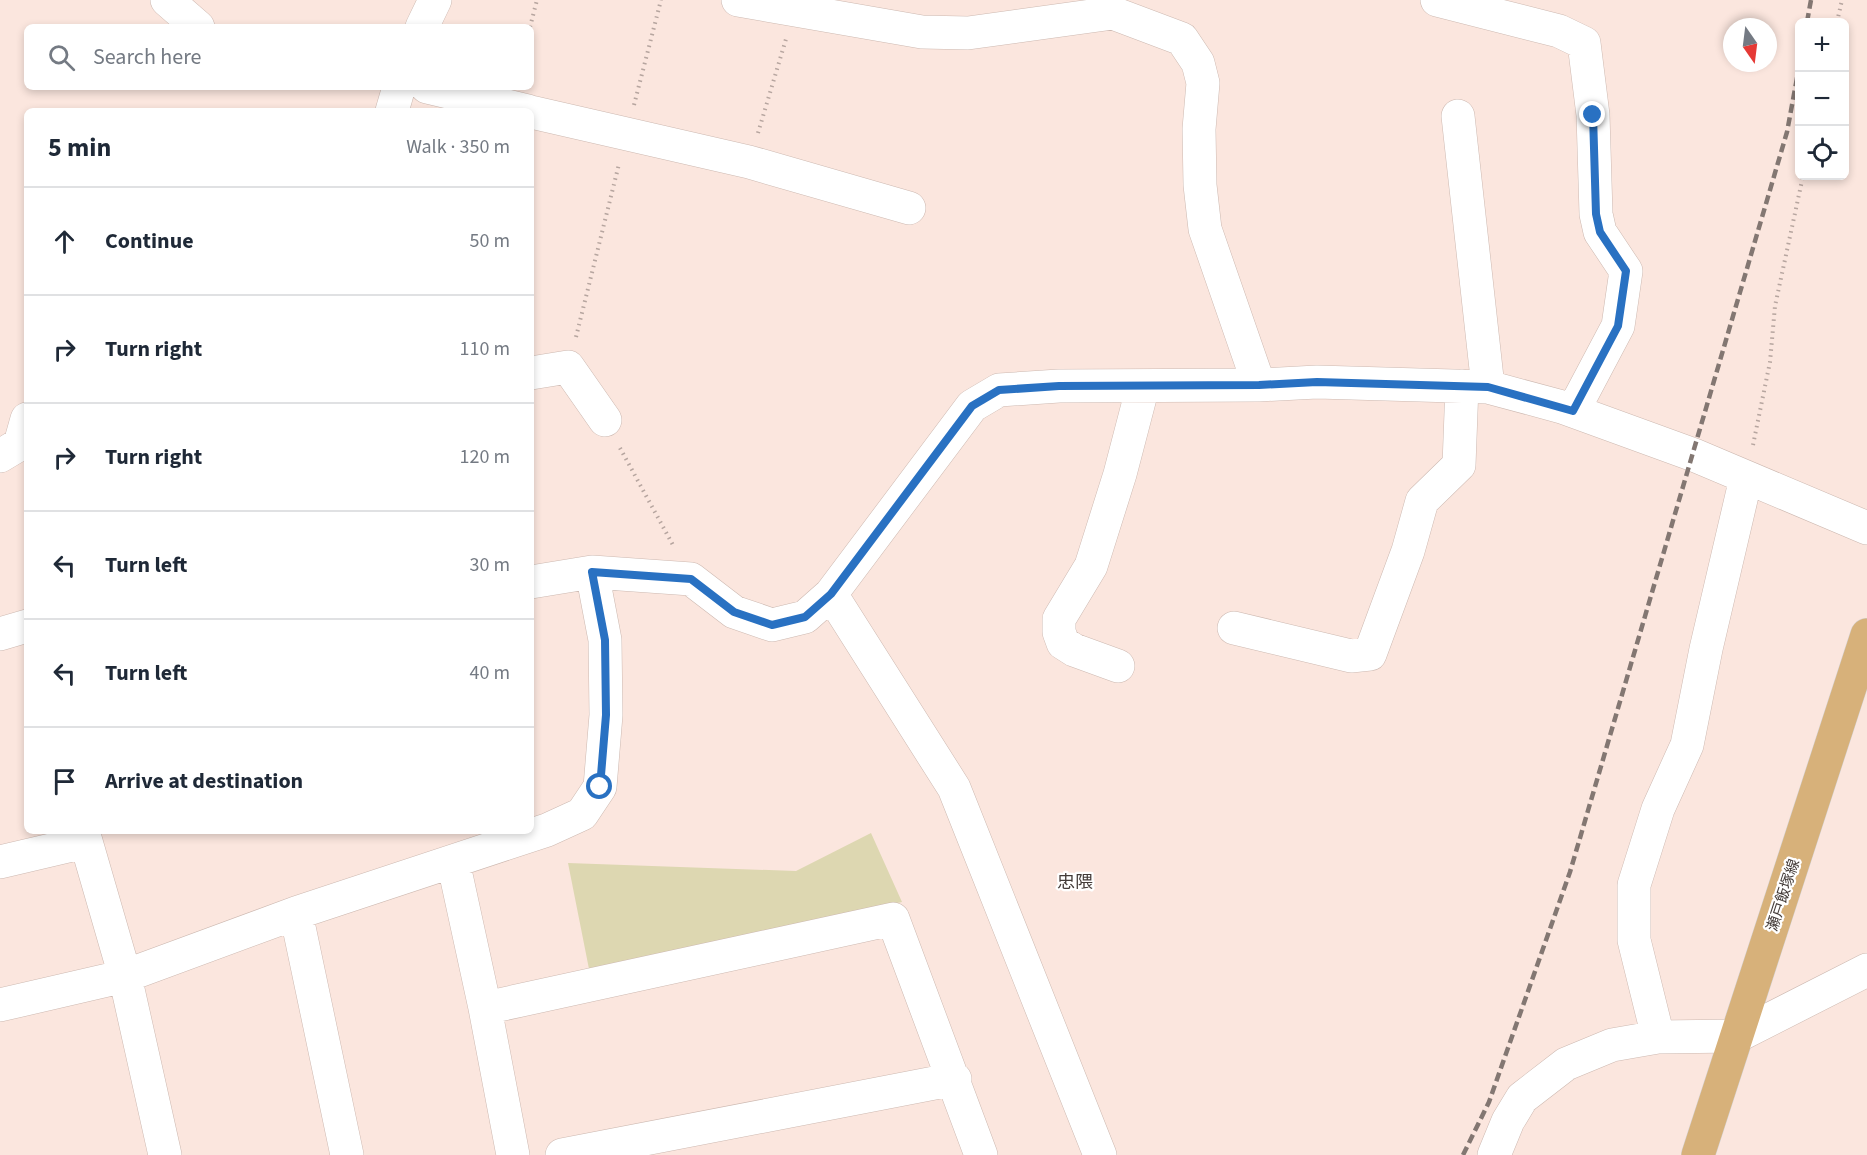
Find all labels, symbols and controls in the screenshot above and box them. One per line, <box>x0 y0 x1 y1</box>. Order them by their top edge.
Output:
north arrow <box>1723 18 1777 72</box>
map controls <box>1795 18 1849 180</box>
button: + <box>1795 18 1849 72</box>
search box <box>24 24 534 90</box>
icon: search <box>45 41 78 74</box>
text: Search here <box>93 41 201 73</box>
button: − <box>1795 72 1849 126</box>
route end <box>1579 101 1605 127</box>
button: locate <box>1795 126 1849 180</box>
text: 5 min <box>48 129 111 166</box>
text: Walk · 350 m <box>406 133 510 161</box>
icon: ahead <box>48 225 81 258</box>
text: Continue <box>105 225 194 257</box>
text: 50 m <box>470 227 510 255</box>
icon: right <box>48 333 81 366</box>
text: Turn right <box>105 333 202 365</box>
text: 110 m <box>460 335 510 363</box>
icon: right <box>48 441 81 474</box>
text: Turn right <box>105 441 202 473</box>
text: 120 m <box>460 443 510 471</box>
icon: left <box>48 549 81 582</box>
text: Turn left <box>105 549 187 581</box>
text: 30 m <box>470 551 510 579</box>
icon: left <box>48 657 81 690</box>
text: Turn left <box>105 657 187 689</box>
text: 40 m <box>470 659 510 687</box>
icon: arrive <box>48 765 81 798</box>
text: Arrive at destination <box>105 765 303 797</box>
route start <box>586 773 612 799</box>
street label: 瀬戸飯塚線 <box>1762 856 1805 934</box>
district label: 忠隈 <box>1057 870 1093 895</box>

